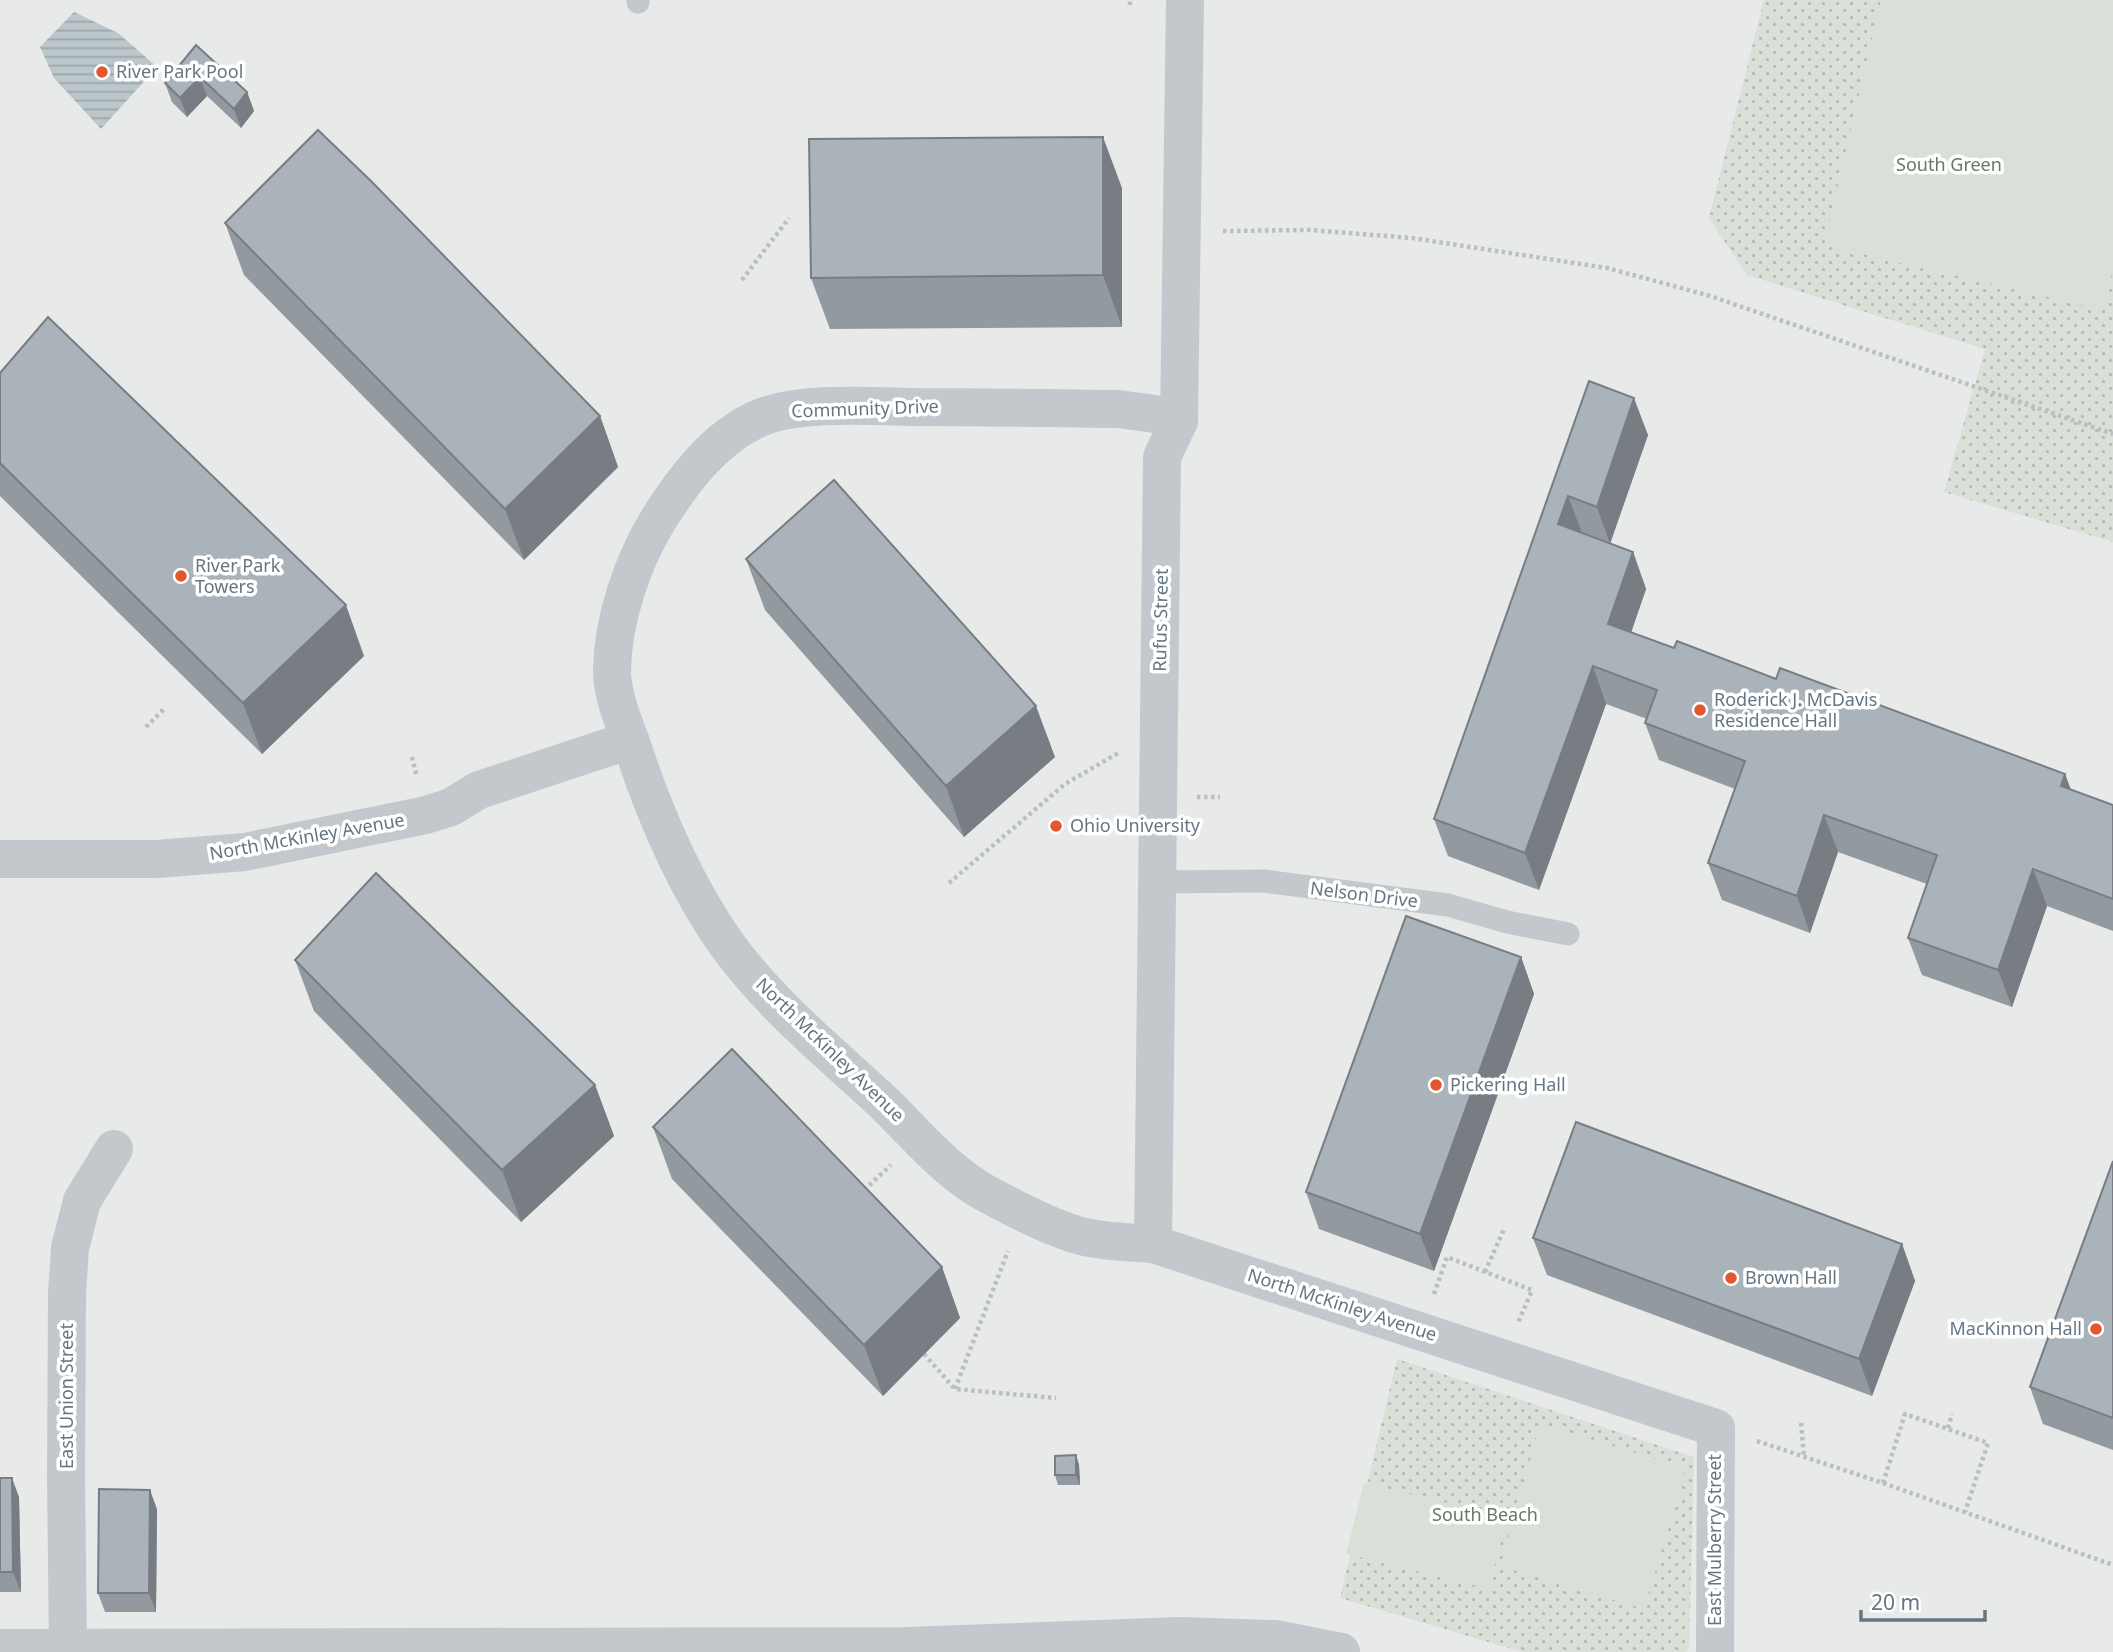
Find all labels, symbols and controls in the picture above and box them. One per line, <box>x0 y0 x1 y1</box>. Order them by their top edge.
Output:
place label: River Park Pool <box>116 59 243 83</box>
marker: River Park Pool <box>94 64 110 80</box>
park label: South Green <box>1896 152 2002 176</box>
street label: Community Drive <box>791 393 939 423</box>
place label: River Park Towers <box>195 553 281 598</box>
marker: River Park Towers <box>173 568 189 584</box>
street label: Rufus Street <box>1147 568 1173 672</box>
place label: Roderick J. McDavis Residence Hall <box>1714 687 1877 732</box>
marker: Roderick J. McDavis Residence Hall <box>1692 702 1708 718</box>
street label: North McKinley Avenue <box>207 807 406 865</box>
place label: Ohio University <box>1070 813 1201 837</box>
marker: Ohio University <box>1048 818 1064 834</box>
street label: Nelson Drive <box>1309 875 1419 913</box>
street label: North McKinley Avenue <box>751 972 910 1127</box>
place label: Pickering Hall <box>1450 1072 1566 1096</box>
marker: Pickering Hall <box>1428 1077 1444 1093</box>
street label: North McKinley Avenue <box>1245 1262 1440 1346</box>
place label: Brown Hall <box>1745 1265 1837 1289</box>
marker: Brown Hall <box>1723 1270 1739 1286</box>
place label: MacKinnon Hall <box>1949 1316 2082 1340</box>
marker: MacKinnon Hall <box>2088 1321 2104 1337</box>
street label: East Union Street <box>54 1323 78 1469</box>
street label: East Mulberry Street <box>1702 1453 1726 1626</box>
park label: South Beach <box>1432 1502 1538 1526</box>
scale bar <box>1861 1578 1985 1622</box>
text: 20 m <box>1871 1588 1920 1616</box>

